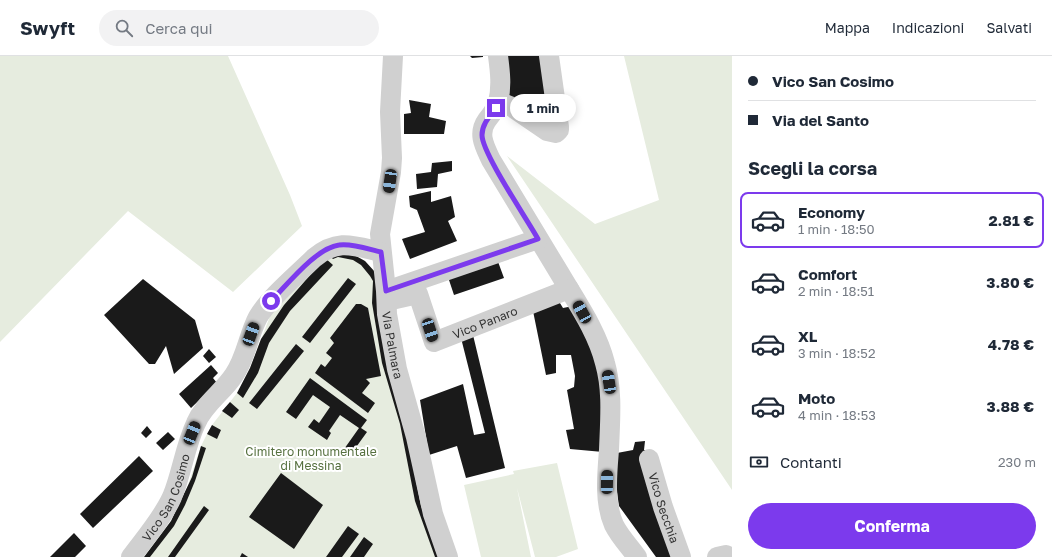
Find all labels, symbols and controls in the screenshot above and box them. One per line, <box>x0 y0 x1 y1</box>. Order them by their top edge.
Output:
search box <box>99 10 379 46</box>
text: Swyft <box>20 16 75 39</box>
icon: search <box>113 17 135 39</box>
text: Cerca qui <box>145 19 213 37</box>
text: Mappa <box>825 19 870 36</box>
text: Indicazioni <box>892 19 964 36</box>
text: Salvati <box>986 19 1032 36</box>
text: Vico San Cosimo <box>772 72 894 90</box>
callout: 1 min <box>510 94 576 122</box>
route end <box>487 99 505 117</box>
text: 1 min <box>527 100 559 116</box>
text: Via del Santo <box>772 111 869 129</box>
text: Scegli la corsa <box>748 157 877 179</box>
car <box>382 168 398 194</box>
icon: car <box>750 202 786 238</box>
text: Economy <box>798 203 865 221</box>
text: 2.81 € <box>988 211 1034 229</box>
text: 1 min · 18:50 <box>798 221 875 237</box>
icon: car <box>750 264 786 300</box>
text: Comfort <box>798 265 857 283</box>
text: 3.80 € <box>986 273 1034 291</box>
text: 2 min · 18:51 <box>798 283 874 299</box>
route start <box>262 292 280 310</box>
car <box>571 299 593 325</box>
street label: Vico Panaro <box>450 303 519 342</box>
street label: Via Palmara <box>379 310 407 380</box>
car <box>421 317 439 343</box>
car <box>241 321 261 347</box>
icon: car <box>750 326 786 362</box>
text: XL <box>798 327 817 345</box>
text: 4.78 € <box>988 335 1034 353</box>
text: 3 min · 18:52 <box>798 345 875 361</box>
car <box>601 369 617 395</box>
icon: car <box>750 388 786 424</box>
text: Moto <box>798 389 835 407</box>
text: 3.88 € <box>987 397 1034 415</box>
text: 4 min · 18:53 <box>798 407 876 423</box>
car <box>182 420 202 446</box>
park label: Cimitero monumentale di Messina <box>245 444 377 473</box>
icon: cash <box>748 451 770 473</box>
street label: Vico San Cosimo <box>138 452 192 544</box>
text: Contanti <box>780 453 842 471</box>
text: 230 m <box>998 454 1036 470</box>
car <box>601 470 613 494</box>
street label: Vico Secchia <box>646 471 683 545</box>
button: Conferma <box>748 503 1036 549</box>

